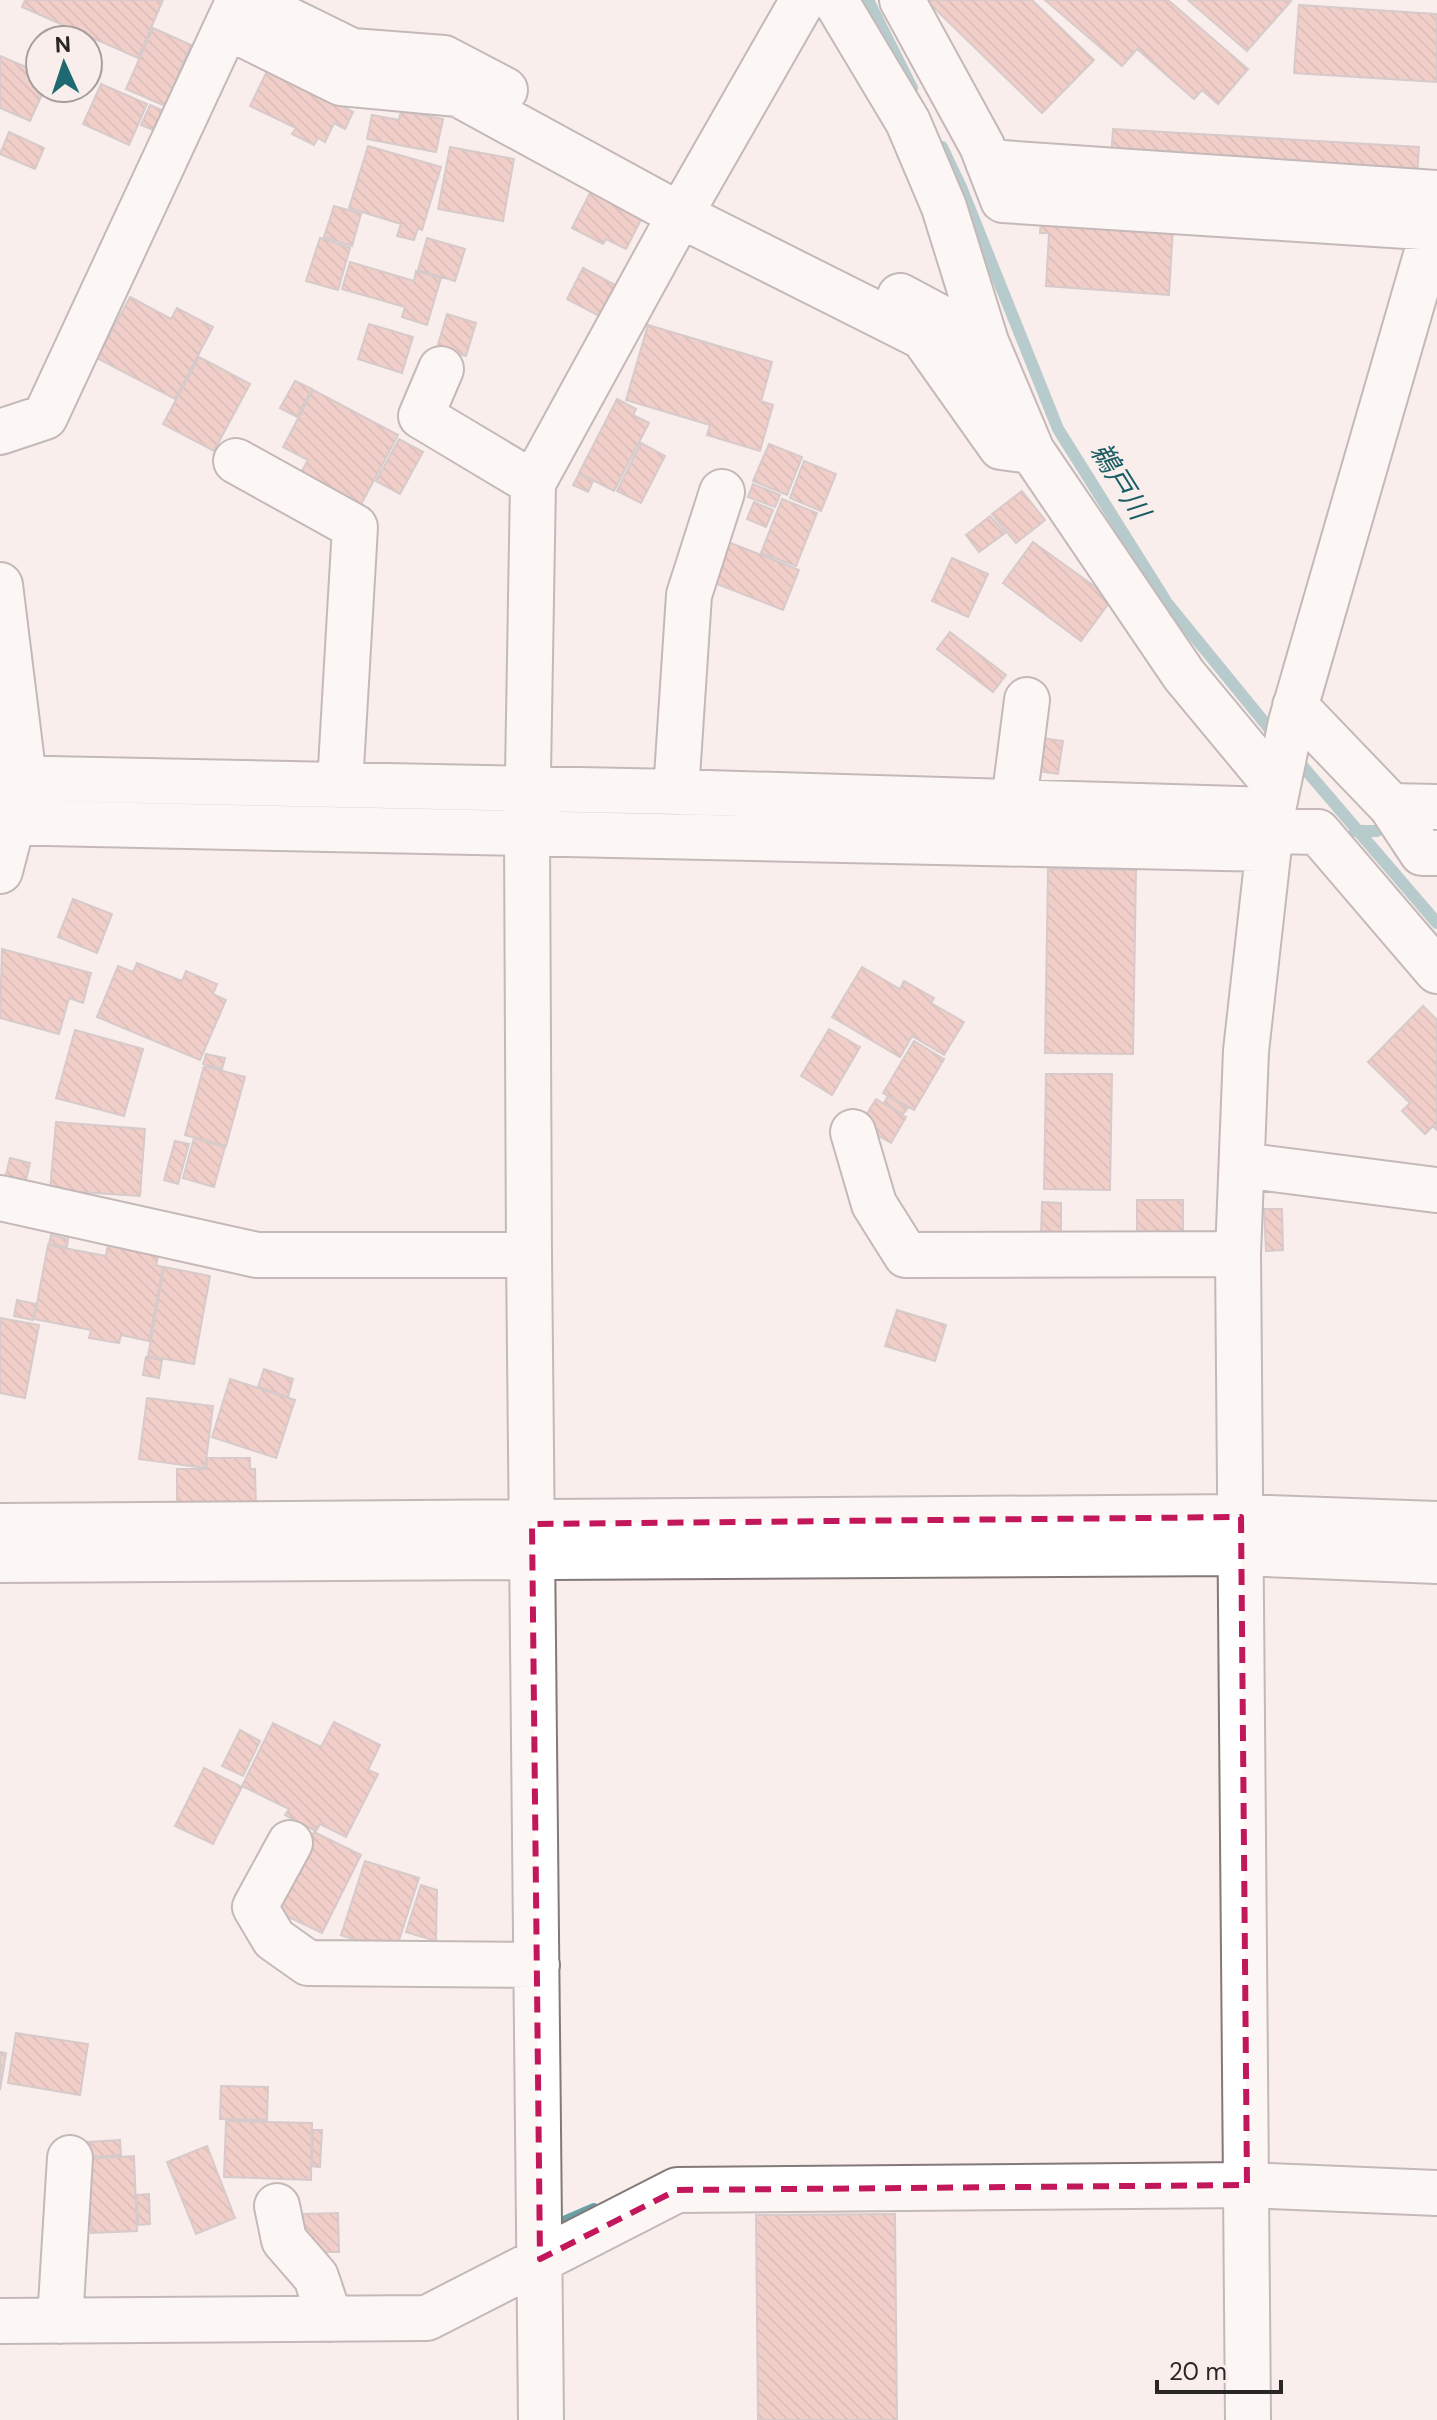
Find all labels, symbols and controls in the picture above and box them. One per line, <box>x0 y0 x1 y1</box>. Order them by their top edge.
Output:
north arrow <box>24 24 104 104</box>
text: N <box>54 30 72 59</box>
water label: 鵜戸川 <box>1082 436 1160 529</box>
scale bar <box>1157 2344 1281 2394</box>
text: 20 m <box>1169 2356 1227 2387</box>

